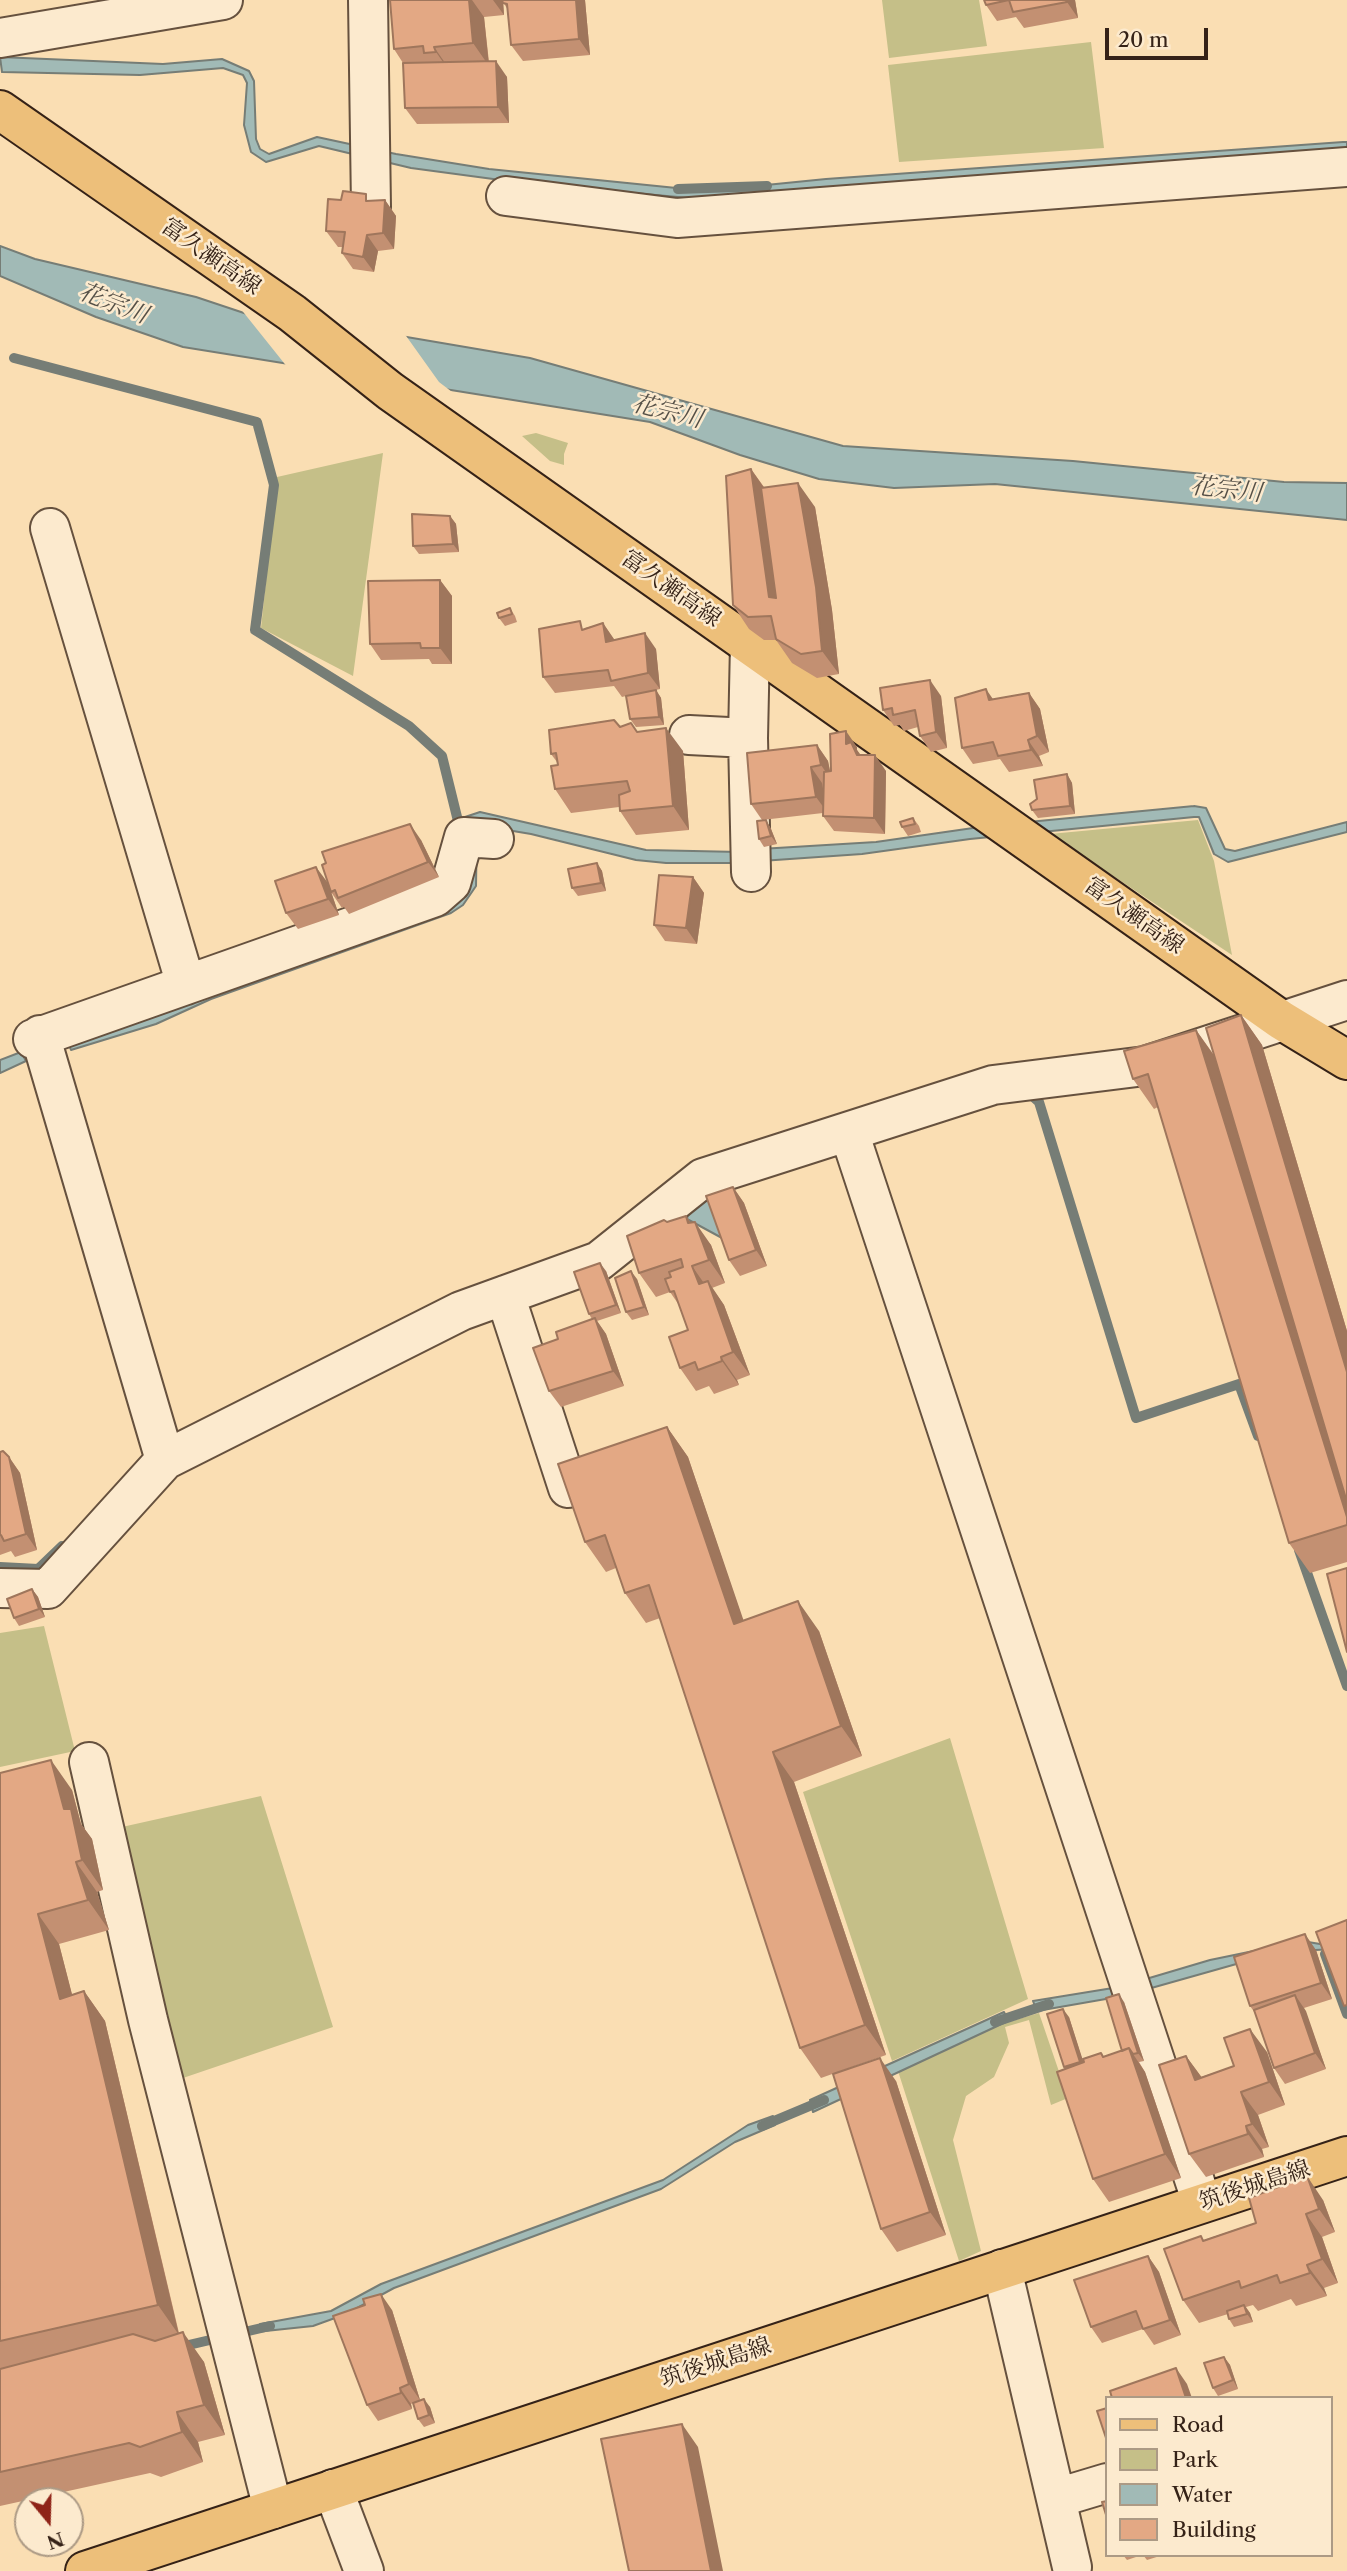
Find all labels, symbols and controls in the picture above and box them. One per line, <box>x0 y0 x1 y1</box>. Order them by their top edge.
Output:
scale bar <box>1109 14 1212 58</box>
text: 20 m <box>1118 27 1169 52</box>
street label: 富久瀬高線 <box>156 213 266 301</box>
water label: 花宗川 <box>74 278 152 330</box>
water label: 花宗川 <box>629 389 705 435</box>
water label: 花宗川 <box>1189 472 1263 508</box>
street label: 富久瀬高線 <box>616 545 726 633</box>
street label: 富久瀬高線 <box>1079 872 1189 960</box>
street label: 筑後城島線 <box>1196 2155 1314 2217</box>
street label: 筑後城島線 <box>657 2332 775 2394</box>
legend <box>1106 2396 1333 2557</box>
text: Road <box>1172 2412 1224 2437</box>
text: Park <box>1172 2447 1218 2472</box>
text: Water <box>1172 2482 1232 2507</box>
north arrow <box>14 2487 84 2557</box>
text: Building <box>1172 2517 1256 2542</box>
text: N <box>44 2527 67 2554</box>

